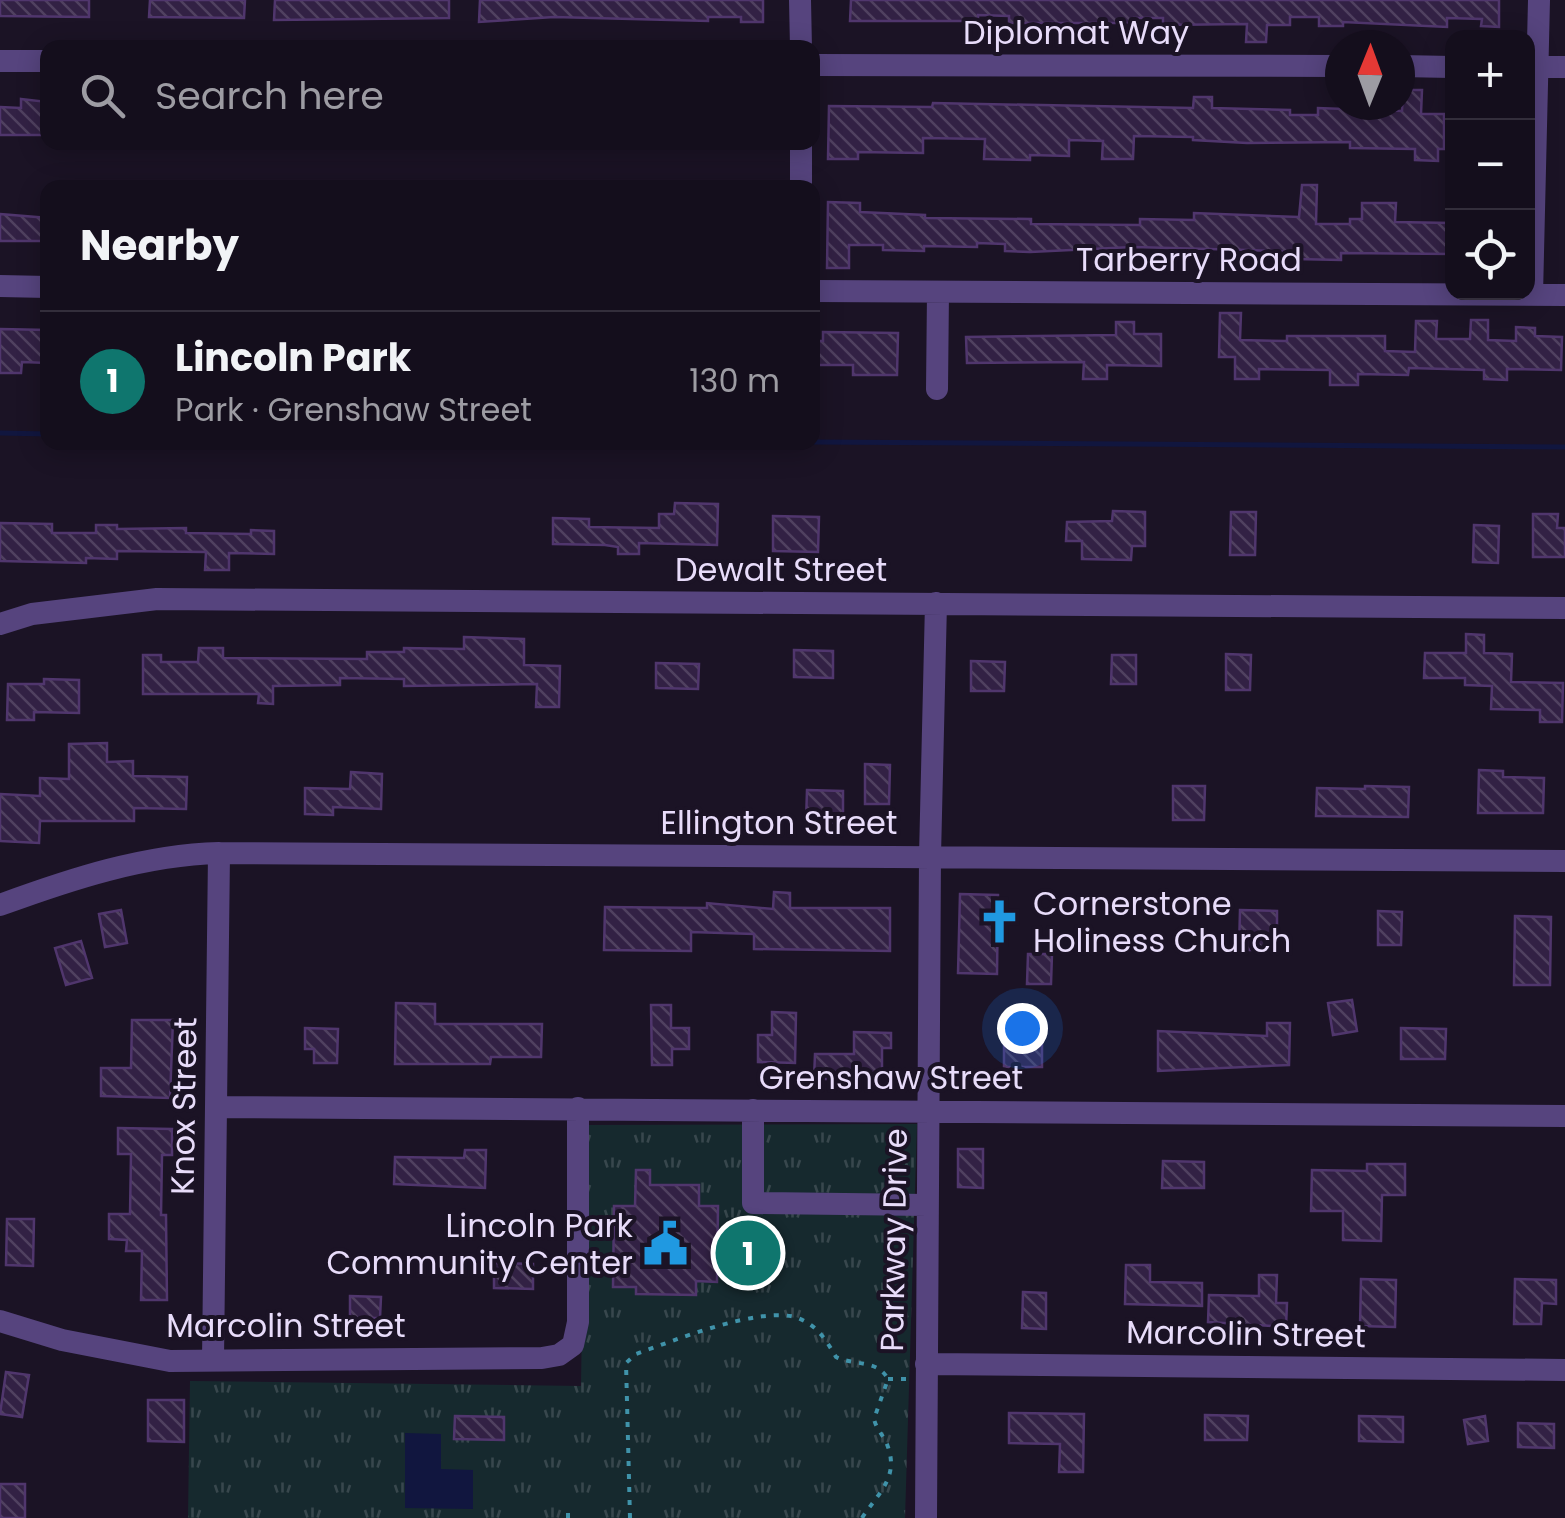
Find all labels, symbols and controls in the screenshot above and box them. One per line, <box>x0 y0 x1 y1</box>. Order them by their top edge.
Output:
street label: Diplomat Way <box>963 10 1189 55</box>
north arrow <box>1325 30 1415 120</box>
map controls <box>1445 30 1535 300</box>
button: + <box>1445 30 1535 120</box>
search box <box>40 40 820 150</box>
icon: search <box>75 68 130 123</box>
text: Search here <box>155 69 384 122</box>
button: − <box>1445 120 1535 210</box>
button: locate <box>1445 210 1535 300</box>
text: Nearby <box>80 216 239 275</box>
street label: Tarberry Road <box>1076 237 1302 282</box>
text: Lincoln Park <box>175 331 411 384</box>
text: 1 <box>106 358 119 403</box>
text: 130 m <box>689 358 780 403</box>
text: Park · Grenshaw Street <box>175 387 532 432</box>
street label: Dewalt Street <box>675 547 887 592</box>
street label: Ellington Street <box>661 800 898 845</box>
place label: Cornerstone Holiness Church <box>1033 881 1291 963</box>
church icon: Cornerstone Holiness Church <box>976 898 1024 946</box>
your location <box>997 1003 1048 1054</box>
street label: Knox Street <box>159 1017 208 1195</box>
street label: Grenshaw Street <box>759 1055 1023 1100</box>
street label: Parkway Drive <box>869 1128 918 1352</box>
place label: Lincoln Park Community Center <box>326 1203 634 1285</box>
pin: 1 <box>716 1216 780 1290</box>
public building icon: Lincoln Park Community Center <box>642 1220 690 1268</box>
street label: Marcolin Street <box>166 1303 406 1348</box>
street label: Marcolin Street <box>1126 1309 1366 1358</box>

